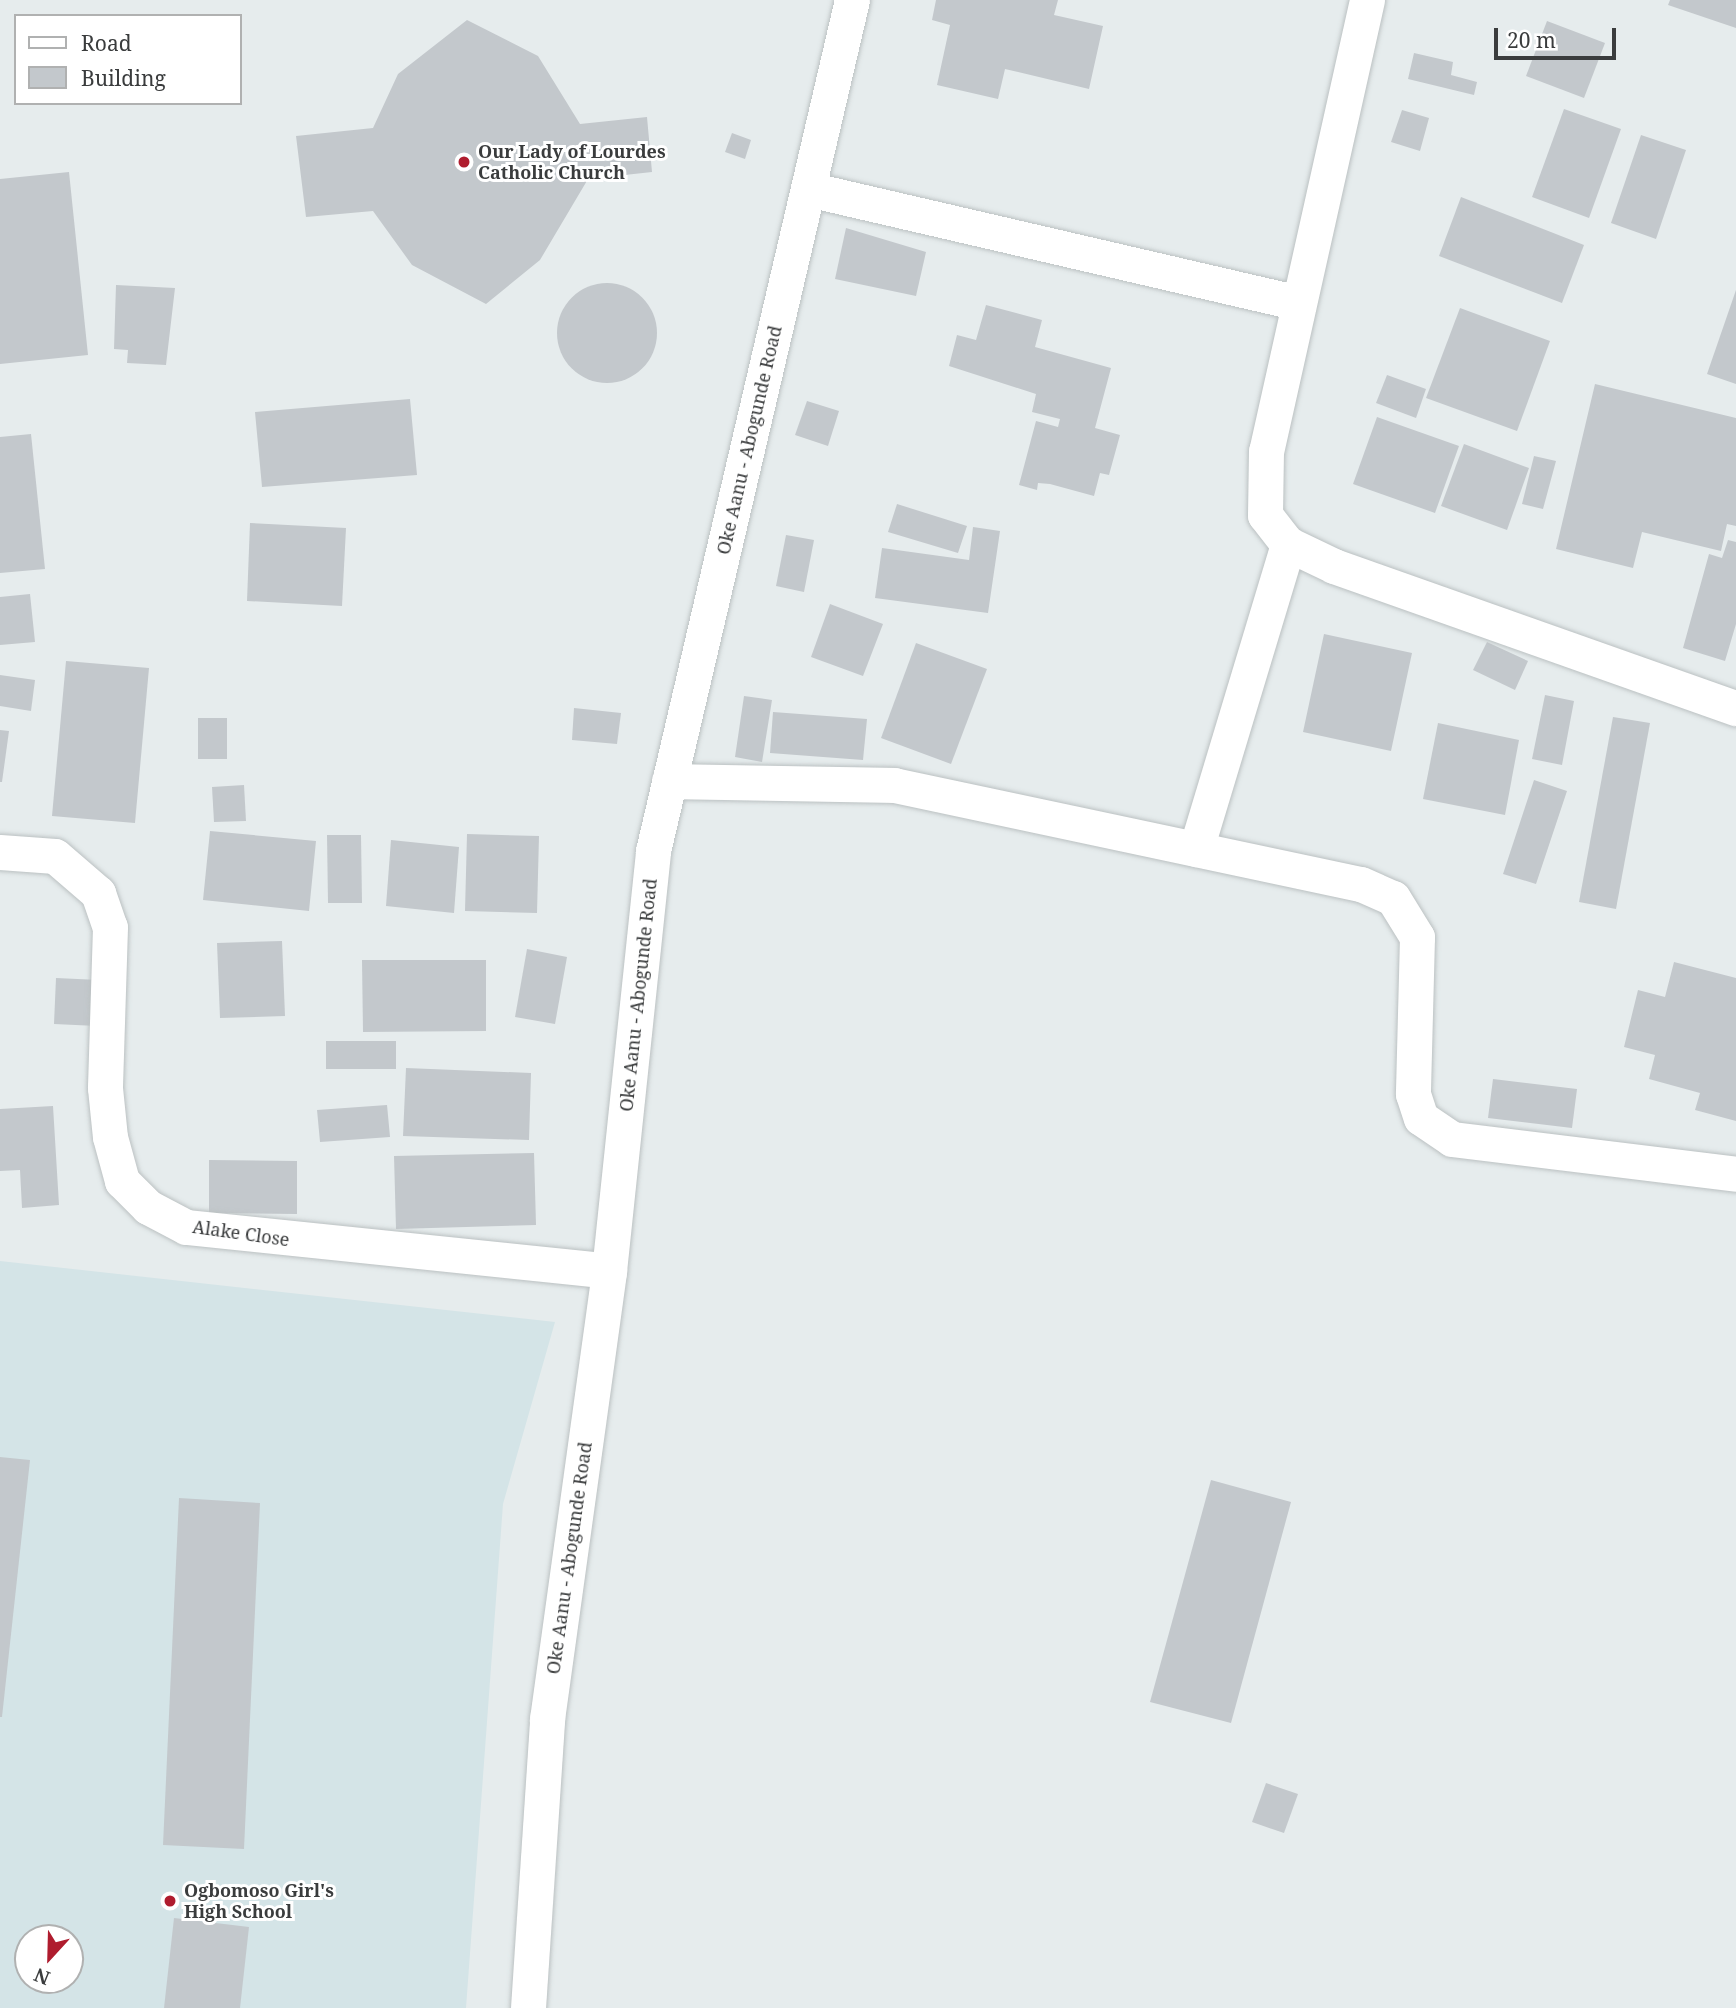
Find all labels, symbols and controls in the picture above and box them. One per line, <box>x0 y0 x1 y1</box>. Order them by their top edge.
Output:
legend <box>14 14 242 105</box>
scale bar <box>1498 14 1620 58</box>
text: 20 m <box>1507 26 1556 54</box>
text: Road <box>81 29 132 57</box>
text: Building <box>81 64 166 92</box>
place label: Our Lady of Lourdes Catholic Church <box>478 141 666 184</box>
marker: Our Lady of Lourdes Catholic Church <box>456 154 472 170</box>
street label: Oke Aanu - Abogunde Road <box>712 323 786 557</box>
street label: Oke Aanu - Abogunde Road <box>615 877 661 1113</box>
street label: Alake Close <box>191 1216 291 1250</box>
street label: Oke Aanu - Abogunde Road <box>542 1441 596 1675</box>
place label: Ogbomoso Girl's High School <box>184 1880 334 1923</box>
marker: Ogbomoso Girl's High School <box>162 1893 178 1909</box>
north arrow <box>14 1924 84 1994</box>
text: N <box>30 1962 54 1991</box>

